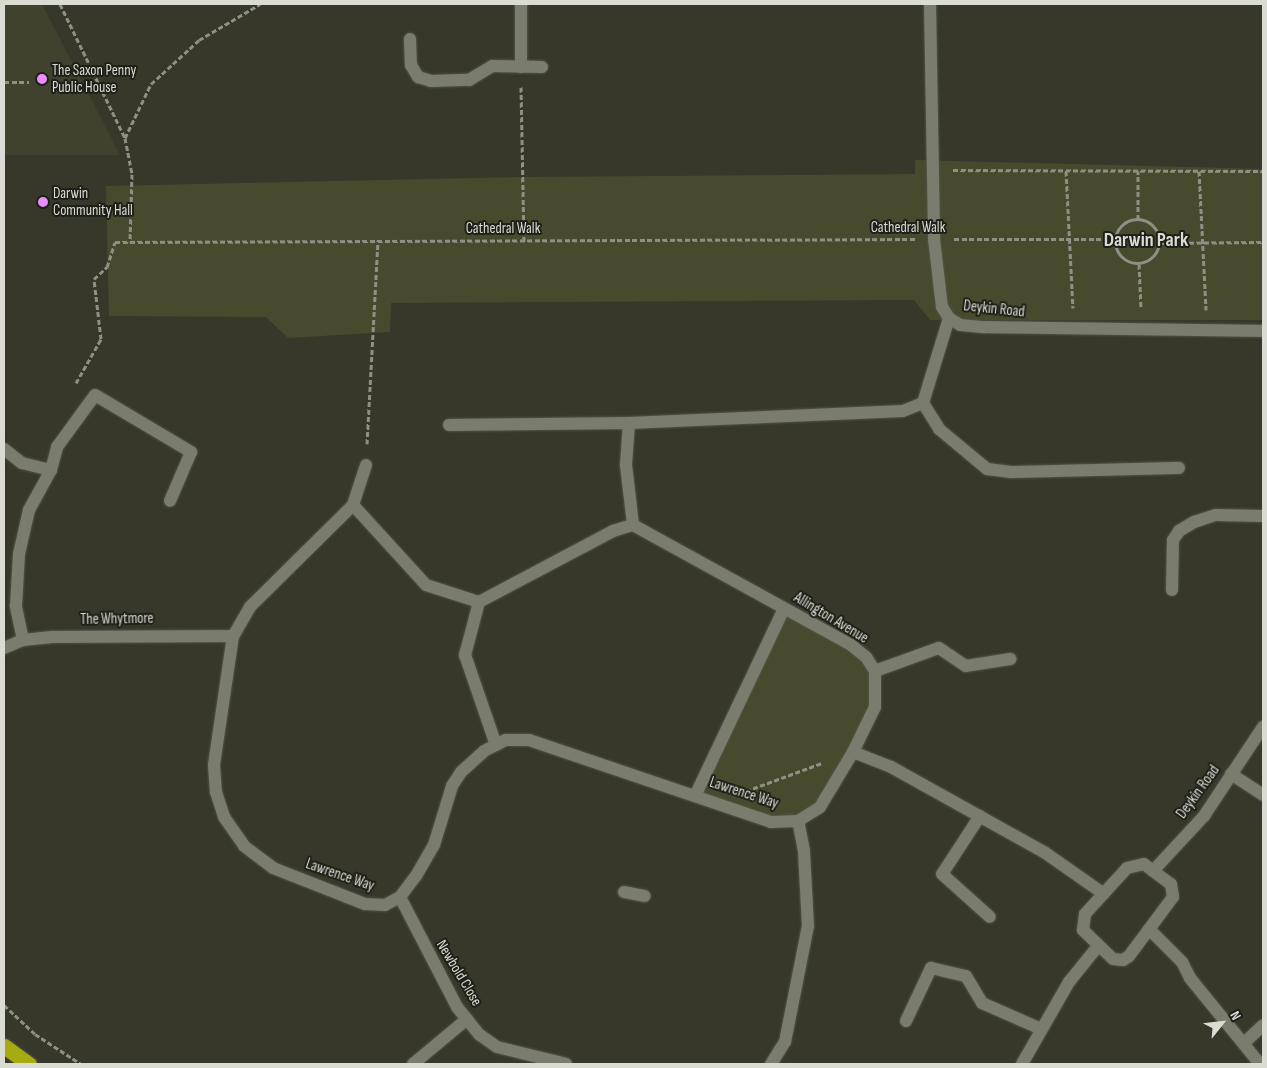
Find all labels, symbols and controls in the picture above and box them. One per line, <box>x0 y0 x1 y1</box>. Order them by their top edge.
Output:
place label: The Saxon Penny Public House <box>52 61 136 96</box>
marker: The Saxon Penny Public House <box>36 73 48 85</box>
place label: Darwin Community Hall <box>53 184 133 219</box>
marker: Darwin Community Hall <box>37 196 49 208</box>
street label: Cathedral Walk <box>871 219 945 237</box>
street label: Cathedral Walk <box>466 220 540 238</box>
district label: Darwin Park <box>1104 228 1188 252</box>
street label: Deykin Road <box>963 297 1025 321</box>
street label: Allington Avenue <box>790 589 872 647</box>
street label: The Whytmore <box>80 609 154 629</box>
street label: Deykin Road <box>1173 762 1223 822</box>
street label: Lawrence Way <box>707 773 781 813</box>
street label: Lawrence Way <box>303 855 377 895</box>
street label: Newbold Close <box>432 937 486 1009</box>
north arrow <box>1197 998 1247 1048</box>
text: N <box>1226 1008 1245 1023</box>

